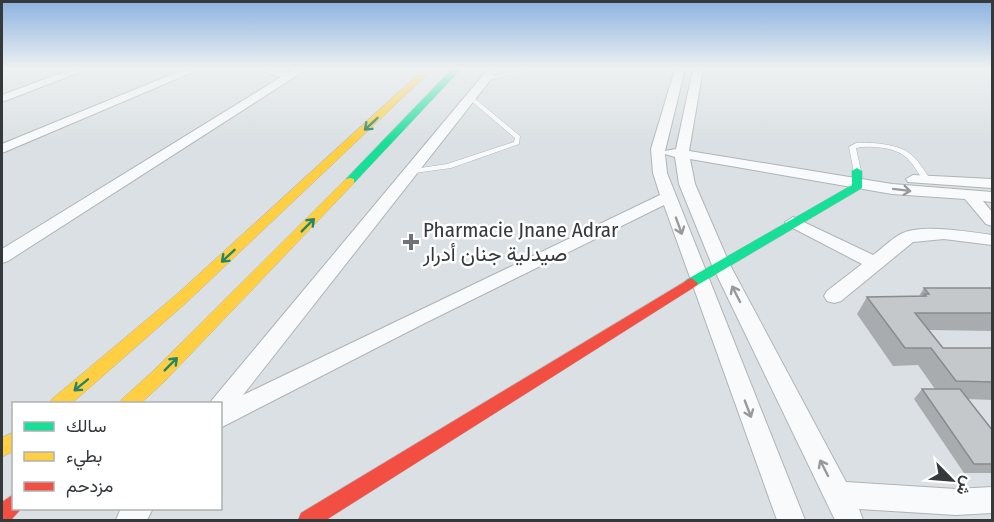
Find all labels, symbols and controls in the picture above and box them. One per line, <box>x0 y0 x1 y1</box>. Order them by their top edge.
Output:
one-way arrow <box>363 117 378 131</box>
one-way arrow <box>891 185 911 196</box>
one-way arrow <box>674 216 685 235</box>
place label: Pharmacie Jnane Adrar صيدلية جنان أدرار <box>422 217 619 267</box>
one-way arrow <box>300 218 315 233</box>
marker: Pharmacie Jnane Adrar صيدلية جنان أدرار <box>404 235 418 249</box>
one-way arrow <box>220 249 235 264</box>
one-way arrow <box>729 285 741 303</box>
one-way arrow <box>163 356 178 371</box>
one-way arrow <box>74 378 89 392</box>
one-way arrow <box>743 399 754 417</box>
legend <box>12 402 222 510</box>
text: سالك <box>66 415 106 437</box>
text: بطيء <box>66 445 102 471</box>
north arrow <box>922 450 982 510</box>
one-way arrow <box>818 459 830 477</box>
text: ش <box>952 473 978 499</box>
text: مزدحم <box>66 475 113 498</box>

